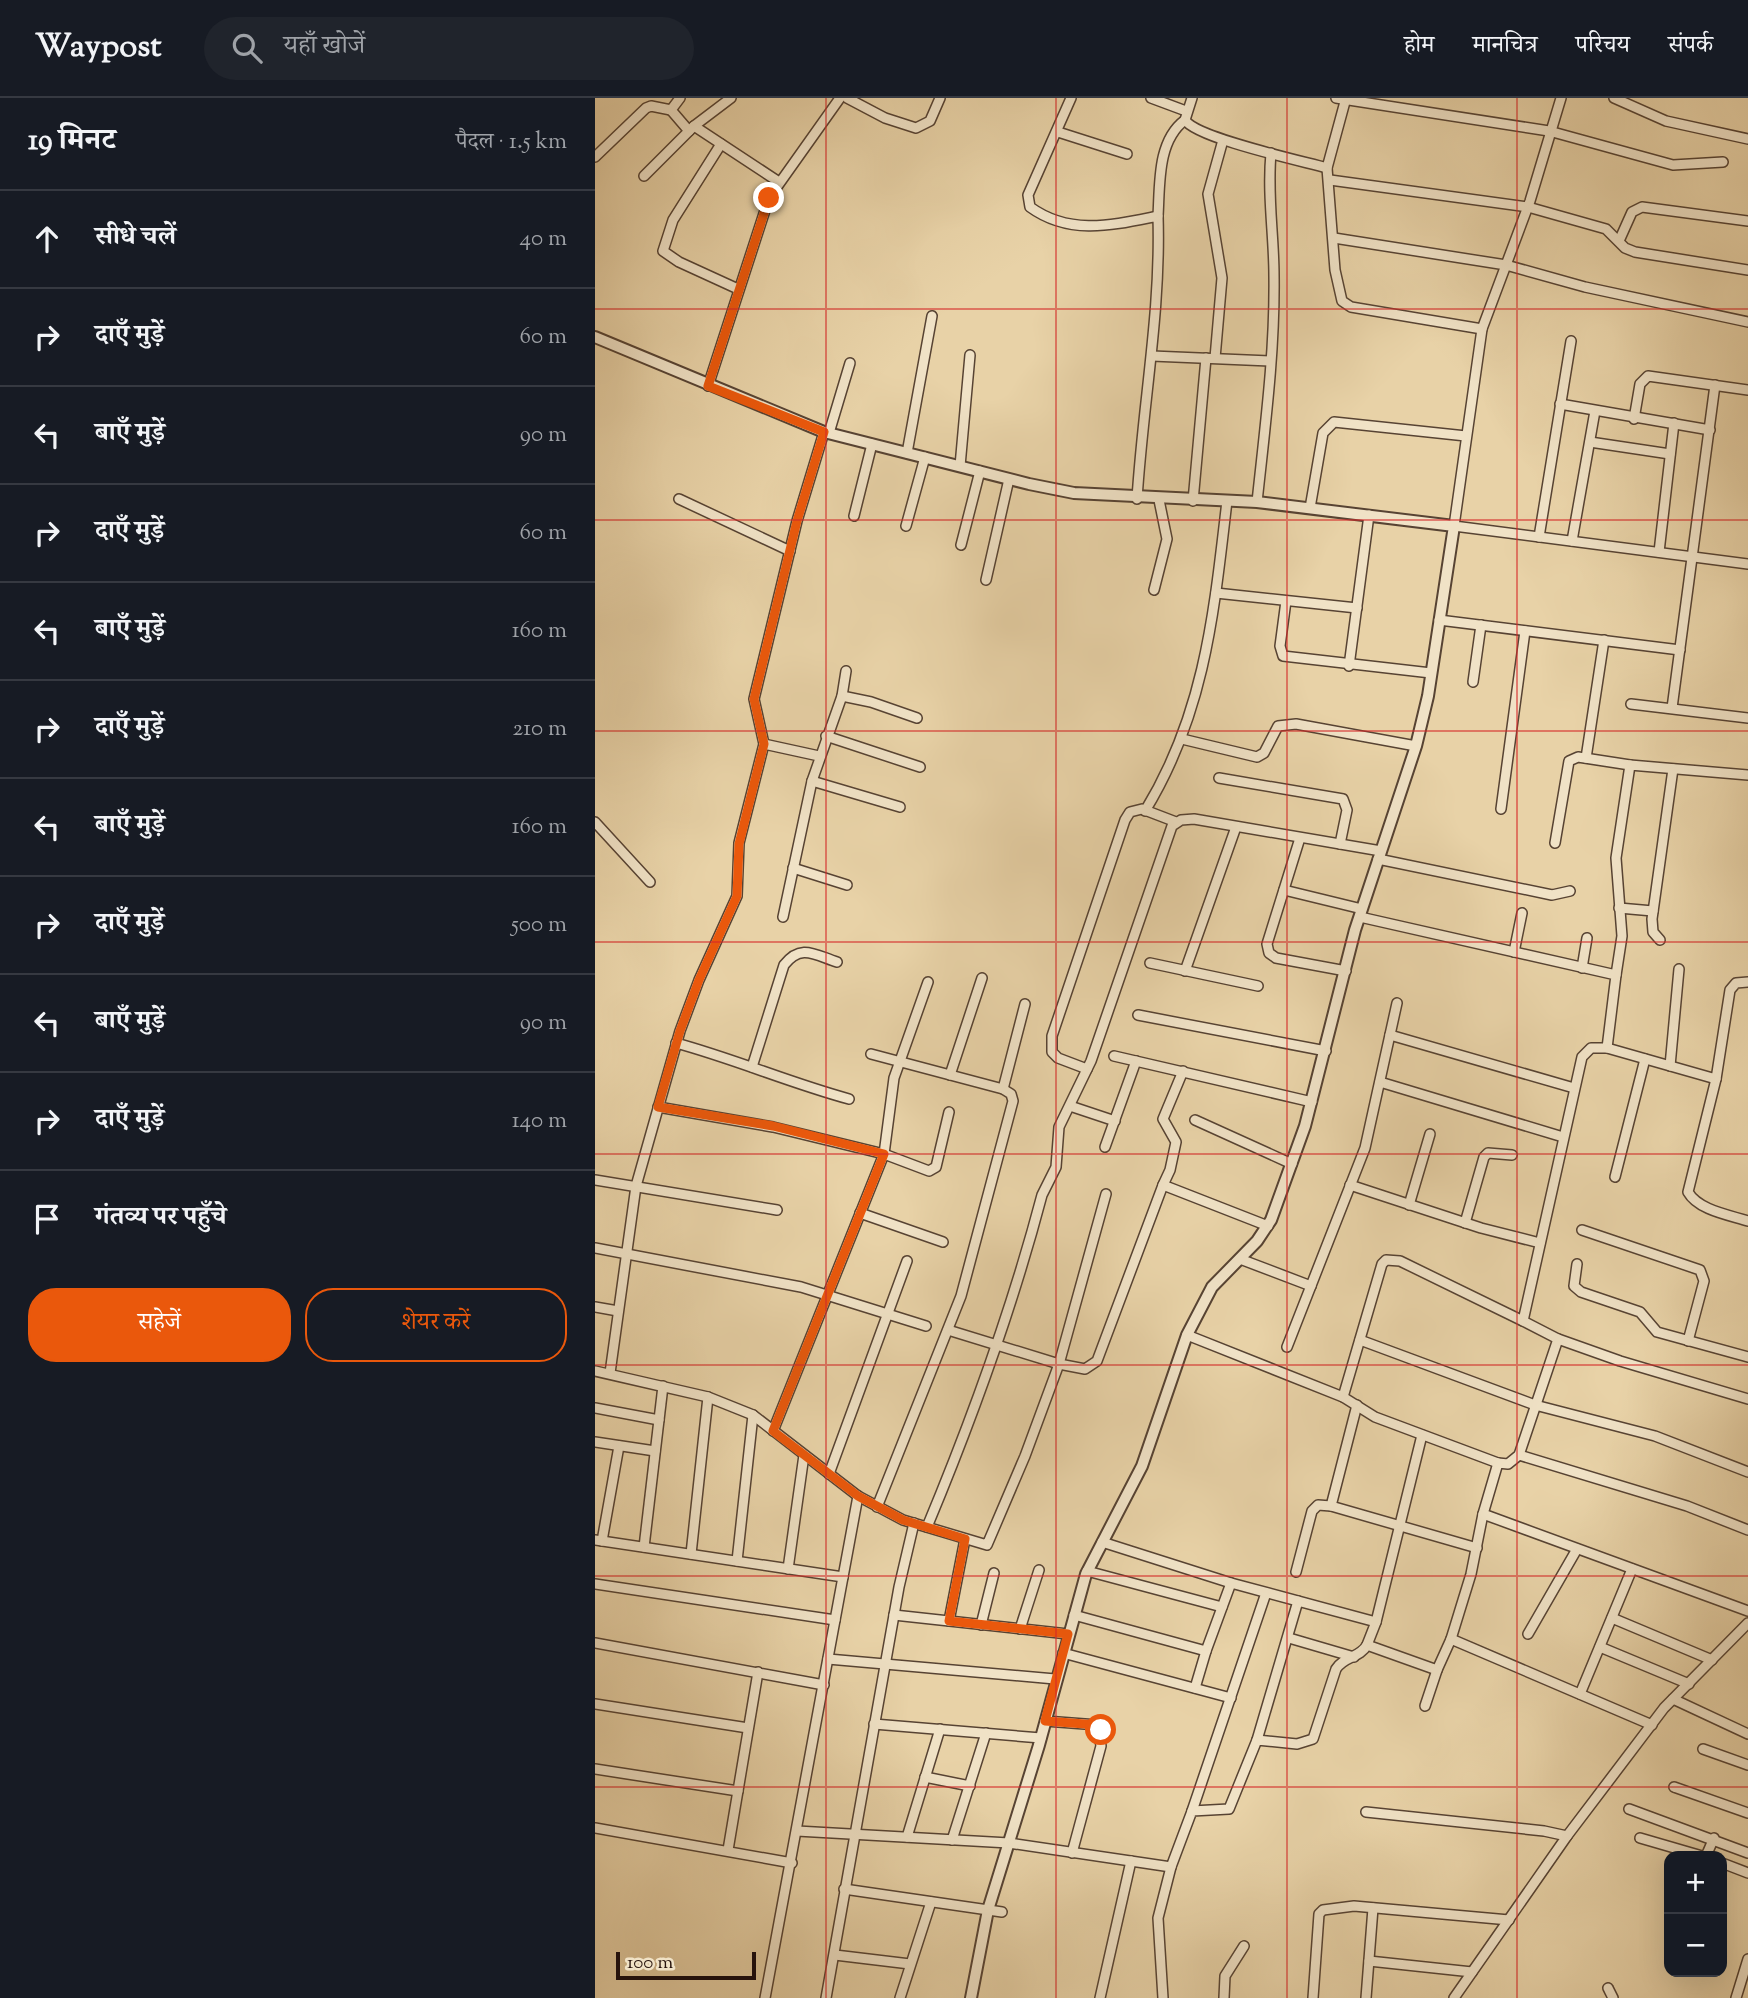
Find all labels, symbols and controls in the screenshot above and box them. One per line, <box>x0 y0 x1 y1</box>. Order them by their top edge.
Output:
search box <box>204 17 694 80</box>
text: Waypost <box>35 24 162 72</box>
text: यहाँ खोजें <box>284 28 365 65</box>
icon: search <box>228 29 266 67</box>
text: होम <box>1404 29 1434 63</box>
text: मानचित्र <box>1472 29 1538 63</box>
text: परिचय <box>1576 29 1630 63</box>
text: संपर्क <box>1668 29 1713 63</box>
text: 19 मिनट <box>28 120 116 163</box>
text: पैदल · 1.5 km <box>456 126 567 159</box>
route end <box>753 182 784 213</box>
text: सीधे चलें <box>95 219 176 256</box>
icon: ahead <box>28 220 66 258</box>
text: 40 m <box>520 223 567 256</box>
text: दाएँ मुड़ें <box>95 317 164 354</box>
icon: right <box>28 318 66 356</box>
text: 60 m <box>519 321 567 354</box>
text: बाएँ मुड़ें <box>95 415 165 452</box>
icon: left <box>28 416 66 454</box>
text: 90 m <box>520 419 567 452</box>
text: दाएँ मुड़ें <box>95 513 164 550</box>
icon: right <box>28 514 66 552</box>
text: 60 m <box>519 517 567 550</box>
text: बाएँ मुड़ें <box>95 611 165 648</box>
icon: left <box>28 612 66 650</box>
text: 160 m <box>512 615 567 648</box>
text: दाएँ मुड़ें <box>95 709 164 746</box>
icon: right <box>28 710 66 748</box>
text: 210 m <box>513 713 567 746</box>
text: बाएँ मुड़ें <box>95 807 165 844</box>
icon: left <box>28 808 66 846</box>
text: 160 m <box>512 811 567 844</box>
text: दाएँ मुड़ें <box>95 905 164 942</box>
icon: right <box>28 906 66 944</box>
text: 500 m <box>511 909 567 942</box>
text: बाएँ मुड़ें <box>95 1003 165 1040</box>
icon: left <box>28 1004 66 1042</box>
text: 90 m <box>520 1007 567 1040</box>
text: दाएँ मुड़ें <box>95 1101 164 1138</box>
icon: right <box>28 1102 66 1140</box>
text: 140 m <box>512 1105 567 1138</box>
text: गंतव्य पर पहुँचे <box>95 1199 226 1236</box>
icon: arrive <box>28 1200 66 1238</box>
button: सहेजें <box>28 1288 291 1362</box>
button: शेयर करें <box>305 1288 567 1362</box>
route start <box>1085 1714 1116 1745</box>
map controls <box>1664 1851 1727 1977</box>
button: + <box>1664 1851 1727 1914</box>
button: − <box>1664 1914 1727 1977</box>
scale bar <box>616 1949 756 1981</box>
text: 100 m <box>627 1950 673 1977</box>

